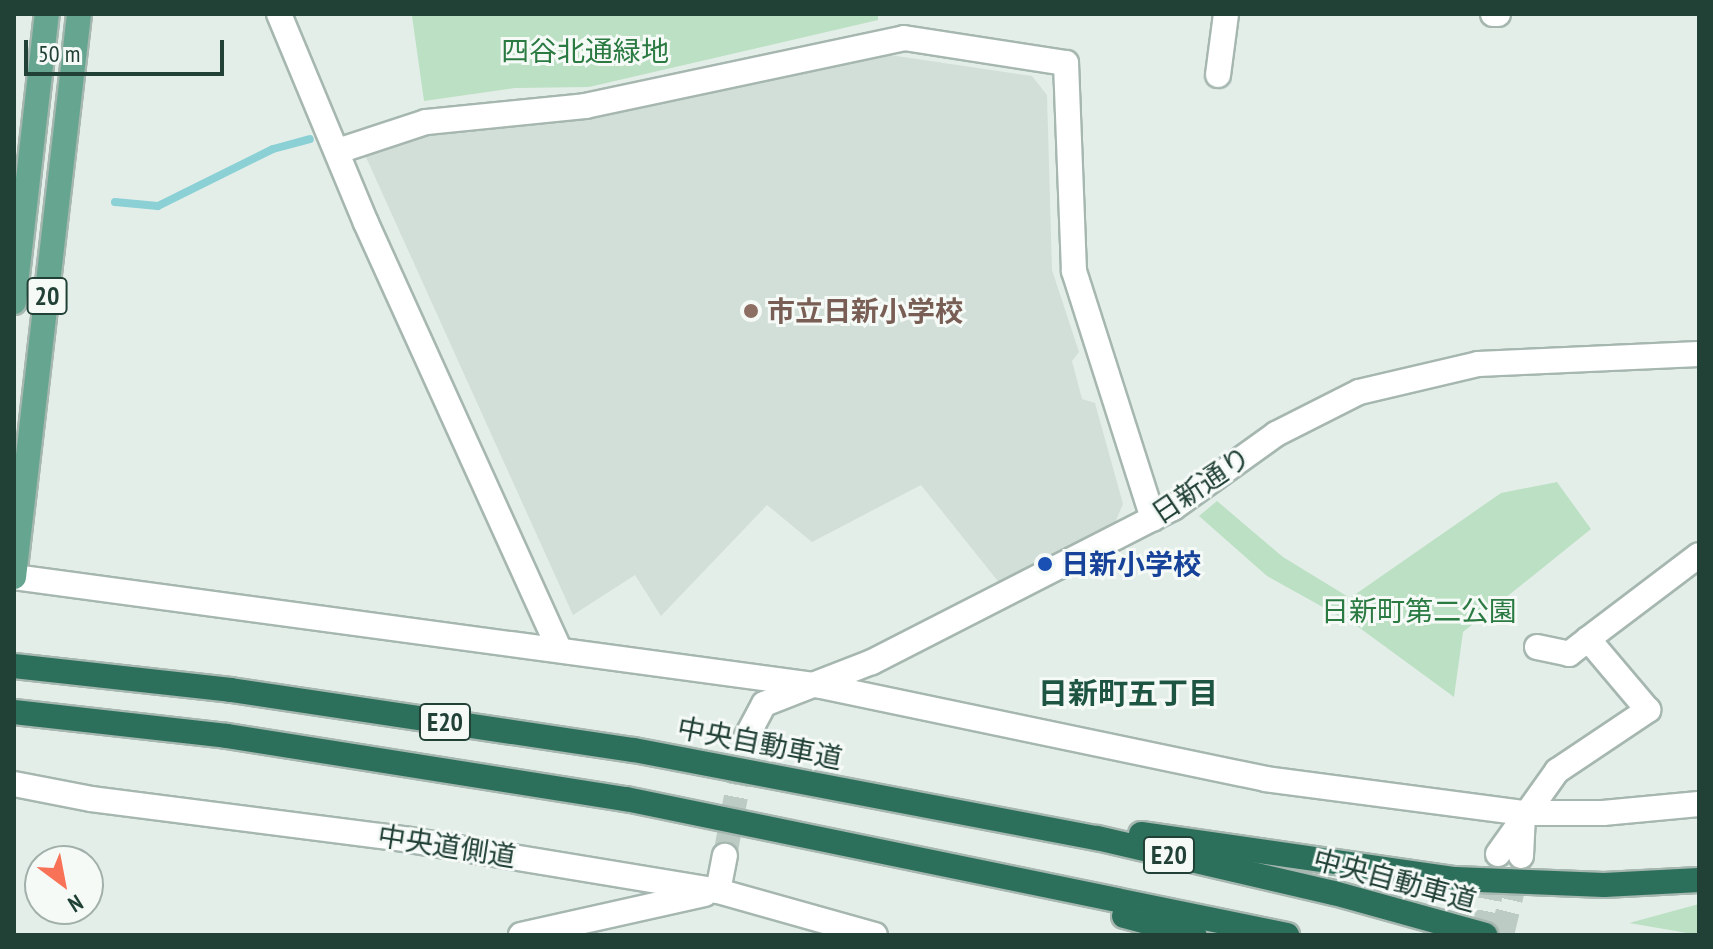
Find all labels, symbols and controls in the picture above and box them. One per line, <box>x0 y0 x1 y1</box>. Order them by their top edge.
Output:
scale bar <box>28 24 228 74</box>
park label: 四谷北通緑地 <box>501 34 669 68</box>
text: 50 m <box>38 38 80 69</box>
road number: 20 <box>25 274 69 318</box>
place label: 市立日新小学校 <box>767 294 963 328</box>
marker: 市立日新小学校 <box>742 302 760 320</box>
street label: 日新通り <box>1145 440 1257 530</box>
place label: 日新小学校 <box>1061 547 1201 581</box>
marker: 日新小学校 <box>1036 555 1054 573</box>
park label: 日新町第二公園 <box>1321 594 1517 628</box>
district label: 日新町五丁目 <box>1038 675 1218 711</box>
road number: E20 <box>417 700 473 744</box>
street label: 中央自動車道 <box>674 710 846 776</box>
street label: 中央道側道 <box>375 818 519 874</box>
road number: E20 <box>1141 833 1197 877</box>
street label: 中央自動車道 <box>1310 842 1480 918</box>
north arrow <box>24 845 104 925</box>
text: N <box>63 889 88 919</box>

